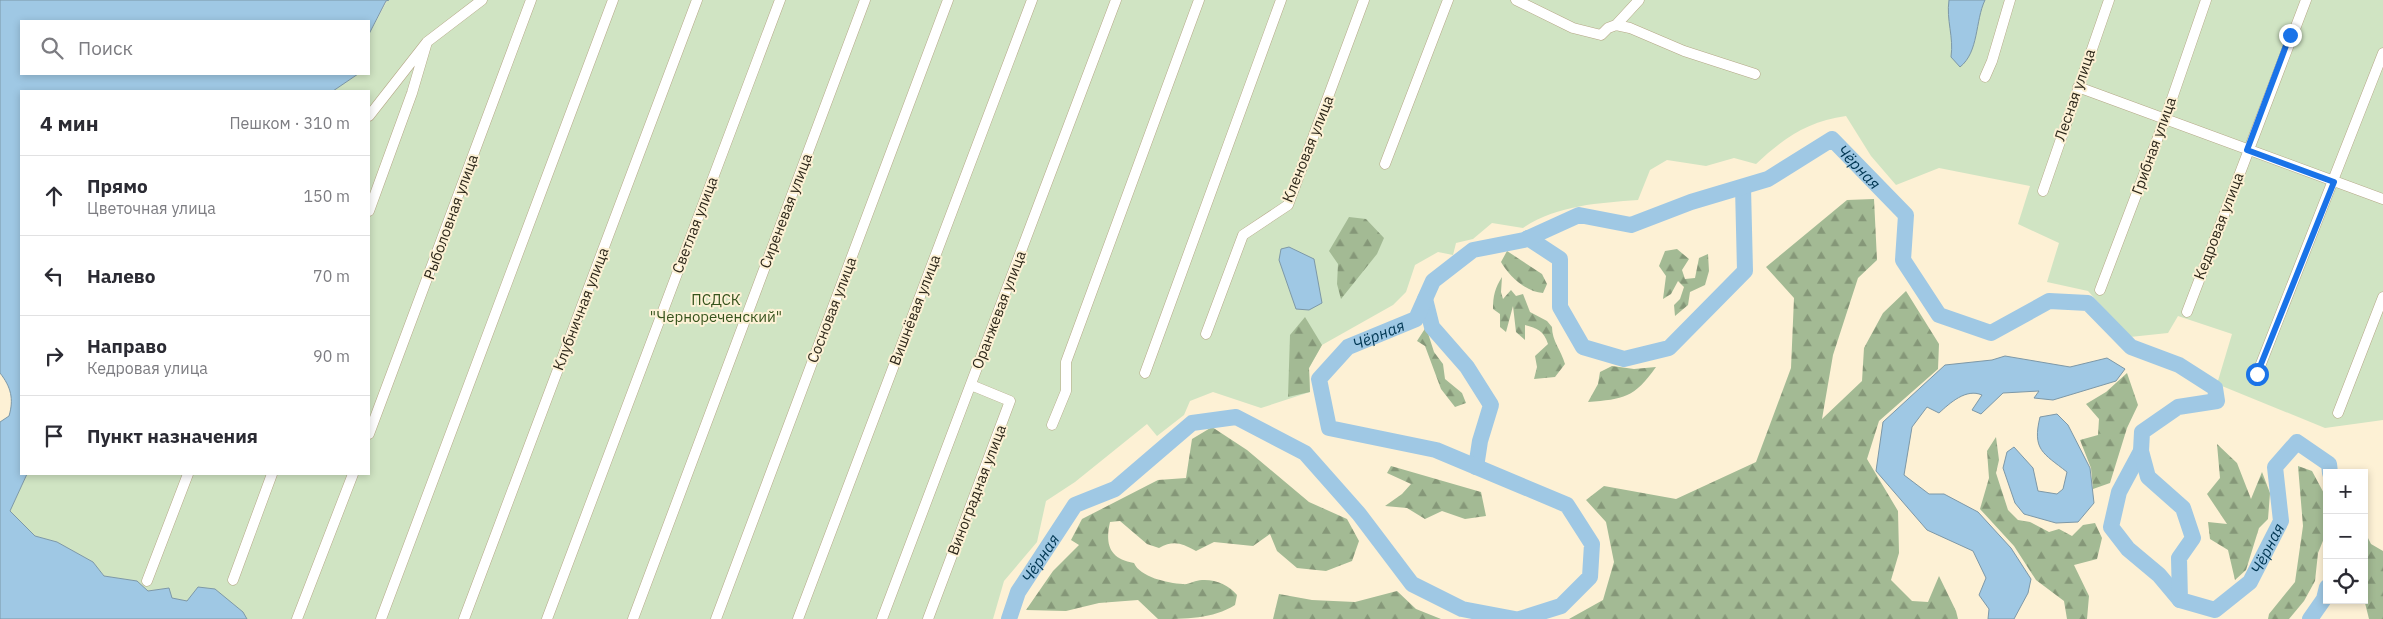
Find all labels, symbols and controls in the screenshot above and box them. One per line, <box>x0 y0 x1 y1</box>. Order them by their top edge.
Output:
search box <box>20 20 370 75</box>
route end <box>2279 24 2302 47</box>
icon: search <box>38 34 66 62</box>
text: Поиск <box>78 36 133 60</box>
street label: Лесная улица <box>2050 46 2099 143</box>
street label: Кленовая улица <box>1277 93 1338 205</box>
street label: Грибная улица <box>2127 94 2180 197</box>
text: 4 мин <box>40 109 99 137</box>
text: Пешком · 310 m <box>229 113 350 133</box>
water label: Чёрная <box>1833 140 1885 193</box>
street label: Сиреневая улица <box>755 151 816 271</box>
street label: Рыболовная улица <box>419 152 482 282</box>
street label: Кедровая улица <box>2189 170 2248 282</box>
text: Прямо <box>87 174 148 198</box>
street label: Светлая улица <box>667 174 722 276</box>
icon: ahead <box>40 182 68 210</box>
text: 150 m <box>303 186 350 206</box>
text: Цветочная улица <box>87 198 216 218</box>
street label: Клубничная улица <box>548 245 613 373</box>
street label: Оранжевая улица <box>967 248 1030 372</box>
street label: Вишнёвая улица <box>885 252 944 368</box>
street label: Сосновая улица <box>803 254 860 365</box>
icon: left <box>40 262 68 290</box>
text: Налево <box>87 264 156 288</box>
text: 70 m <box>313 266 350 286</box>
park label: ПСДСК "Чернореченский" <box>650 290 782 326</box>
water label: Чёрная <box>1350 315 1407 354</box>
text: Направо <box>87 334 167 358</box>
icon: right <box>40 342 68 370</box>
text: 90 m <box>313 346 350 366</box>
text: Кедровая улица <box>87 358 208 378</box>
route start <box>2246 363 2269 386</box>
icon: arrive <box>40 422 68 450</box>
street label: Виноградная улица <box>943 422 1010 558</box>
text: Пункт назначения <box>87 424 258 448</box>
map controls <box>2323 469 2368 604</box>
button: + <box>2323 469 2368 514</box>
button: − <box>2323 514 2368 559</box>
water label: Чёрная <box>2246 520 2288 577</box>
water label: Чёрная <box>1017 530 1063 586</box>
button: locate <box>2323 559 2368 604</box>

